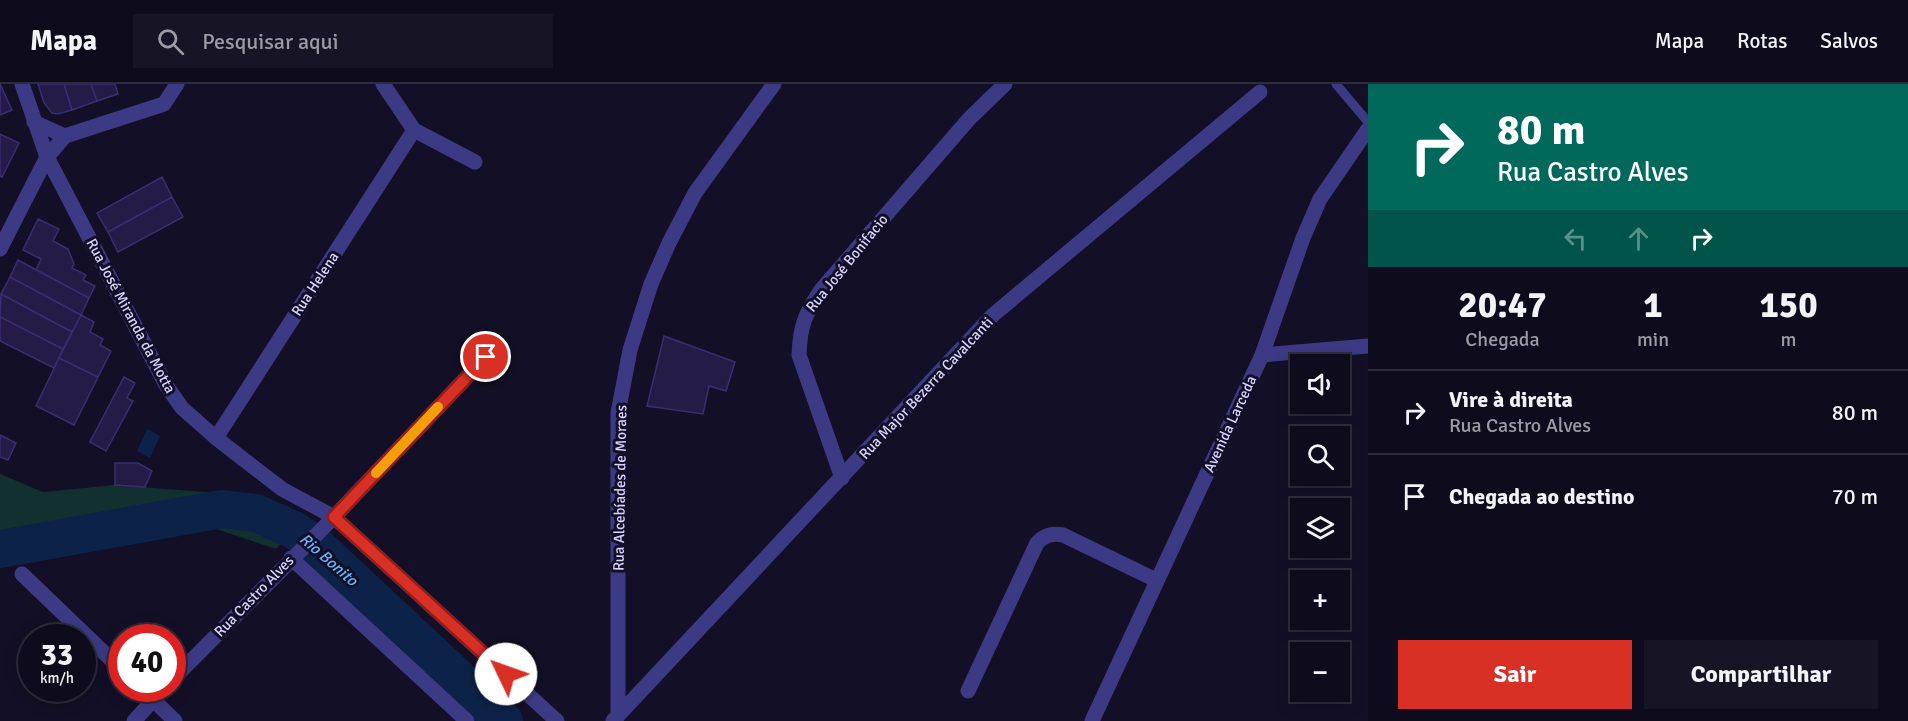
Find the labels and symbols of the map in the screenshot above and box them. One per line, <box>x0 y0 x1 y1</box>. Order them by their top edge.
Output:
street label: Rua José Bonifacio <box>802 210 892 315</box>
street label: Rua José Miranda da Motta <box>83 236 179 396</box>
street label: Rua Helena <box>288 248 342 320</box>
street label: Rua Major Bezerra Cavalcanti <box>855 313 997 463</box>
pin <box>460 331 511 382</box>
street label: Avenida Larceda <box>1200 373 1260 475</box>
street label: Rua Alcebíades de Moraes <box>610 404 630 571</box>
water label: Rio Bonito <box>295 529 362 591</box>
street label: Rua Castro Alves <box>211 551 298 641</box>
speed limit sign: 40 <box>108 624 186 702</box>
position arrow <box>474 642 538 706</box>

